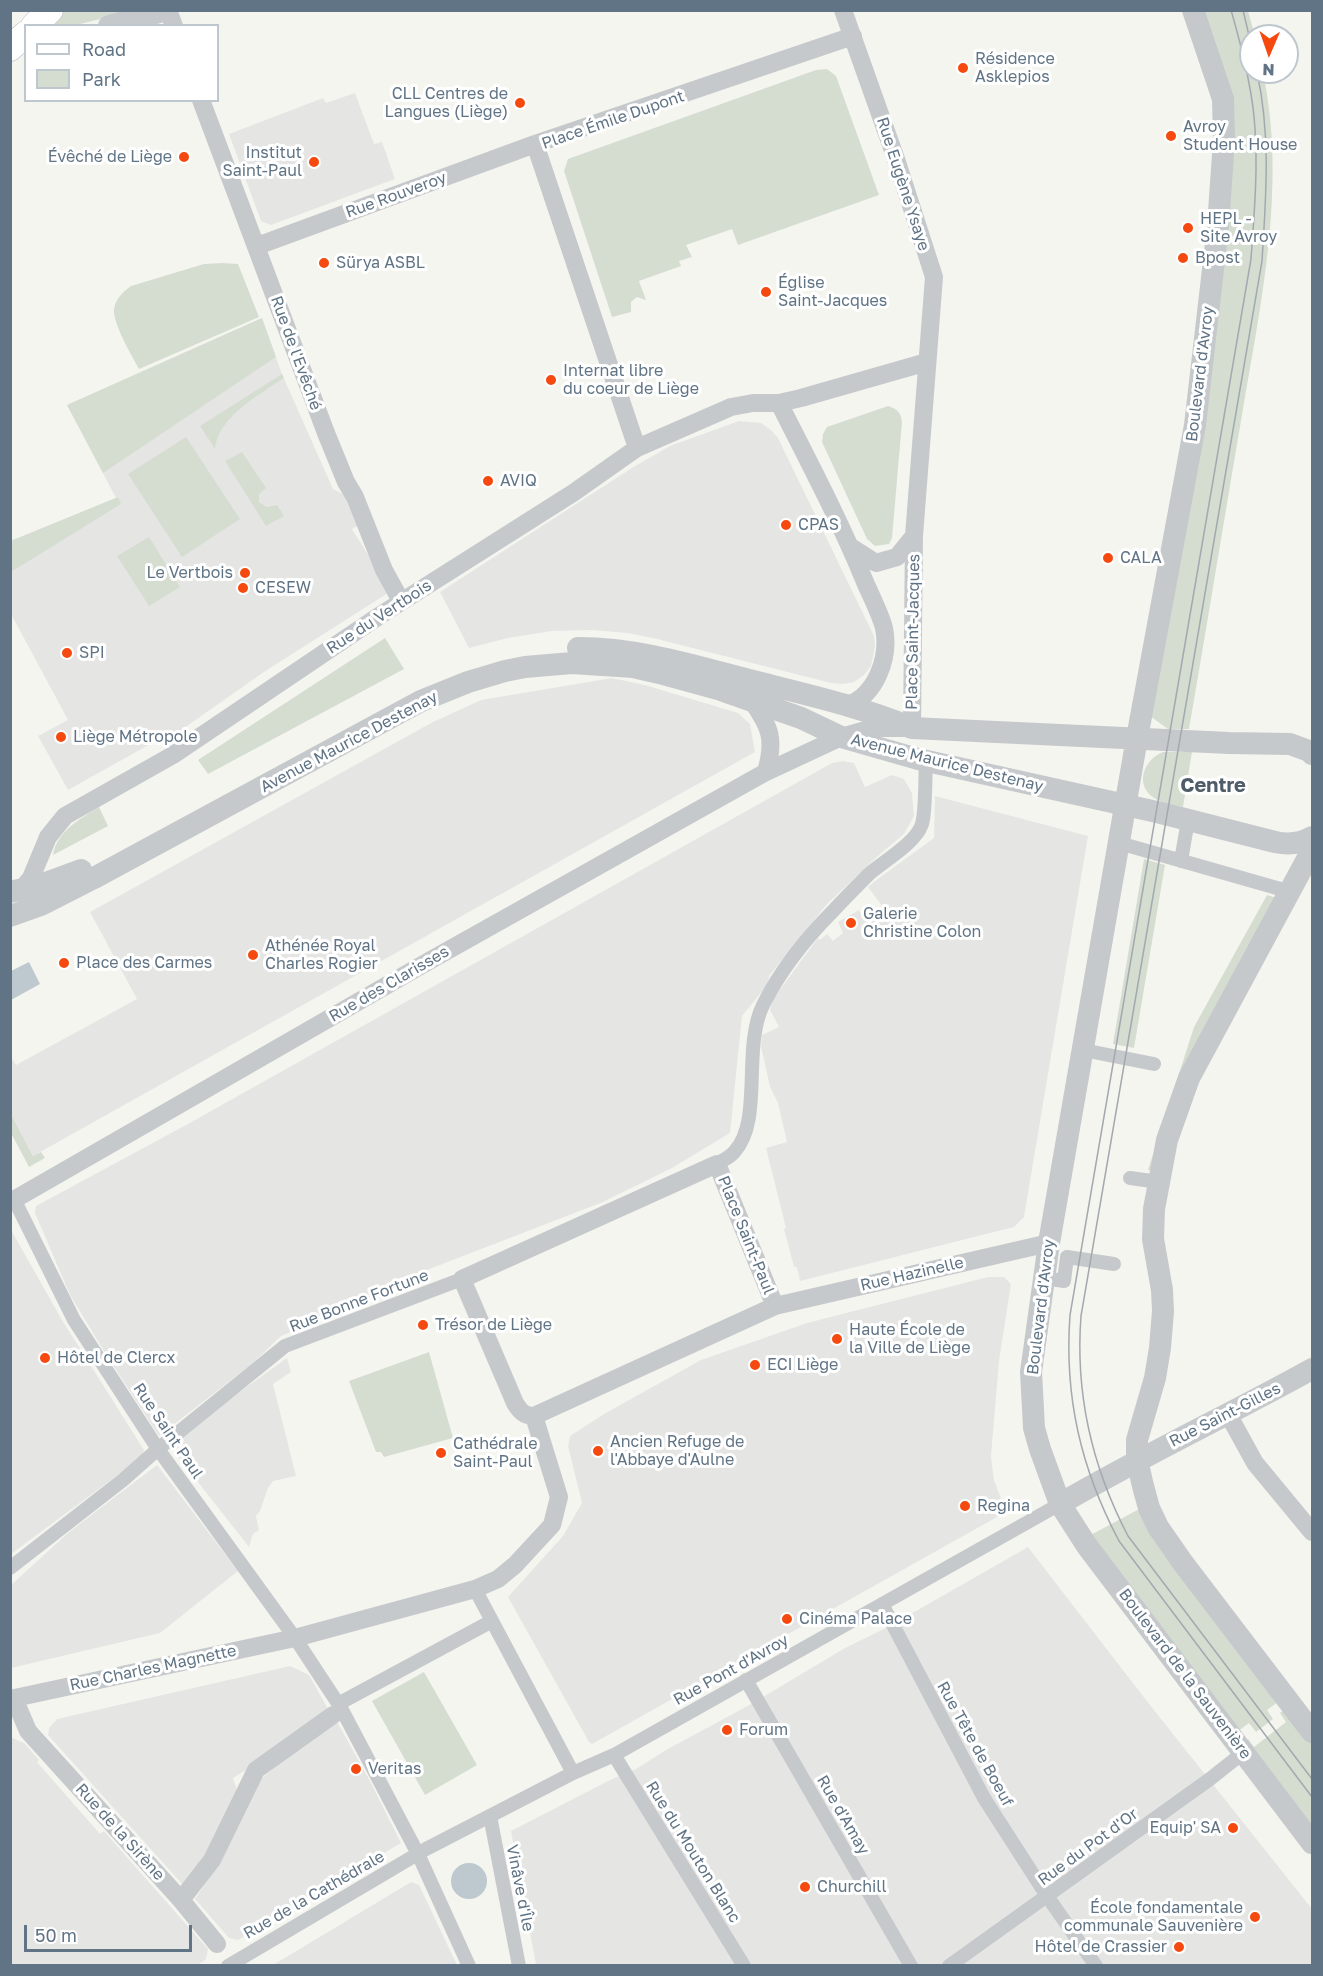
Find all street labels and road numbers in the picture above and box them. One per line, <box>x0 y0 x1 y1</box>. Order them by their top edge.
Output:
street label: Place Émile Dupont <box>539 87 687 153</box>
street label: Rue Eugène Ysaye <box>872 115 934 253</box>
street label: Rue Rouveroy <box>343 168 449 222</box>
street label: Rue de l'Evêché <box>266 293 326 413</box>
street label: Boulevard d'Avroy <box>1182 305 1218 443</box>
street label: Place Saint-Jacques <box>902 554 924 710</box>
street label: Rue du Vertbois <box>323 576 435 658</box>
street label: Avenue Maurice Destenay <box>257 687 441 797</box>
street label: Avenue Maurice Destenay <box>849 730 1045 796</box>
street label: Rue des Clarisses <box>326 942 452 1026</box>
street label: Place Saint-Paul <box>713 1173 779 1297</box>
street label: Boulevard d'Avroy <box>1023 1238 1059 1376</box>
street label: Rue Hazinelle <box>858 1253 966 1295</box>
street label: Rue Bonne Fortune <box>287 1266 431 1336</box>
street label: Rue Saint Paul <box>129 1379 207 1483</box>
street label: Rue Saint-Gilles <box>1166 1379 1284 1451</box>
street label: Boulevard de la Sauvenière <box>1115 1585 1255 1763</box>
street label: Rue Pont d'Avroy <box>670 1630 792 1710</box>
street label: Rue Charles Magnette <box>68 1641 238 1695</box>
street label: Rue Tête de Boeuf <box>933 1678 1017 1810</box>
street label: Rue d'Amay <box>813 1772 873 1858</box>
street label: Rue du Mouton Blanc <box>642 1778 744 1926</box>
street label: Rue de la Sirène <box>71 1780 169 1884</box>
street label: Rue du Pot d'Or <box>1034 1804 1142 1890</box>
street label: Vinâve d'Île <box>502 1843 538 1933</box>
street label: Rue de la Cathédrale <box>240 1847 388 1943</box>

